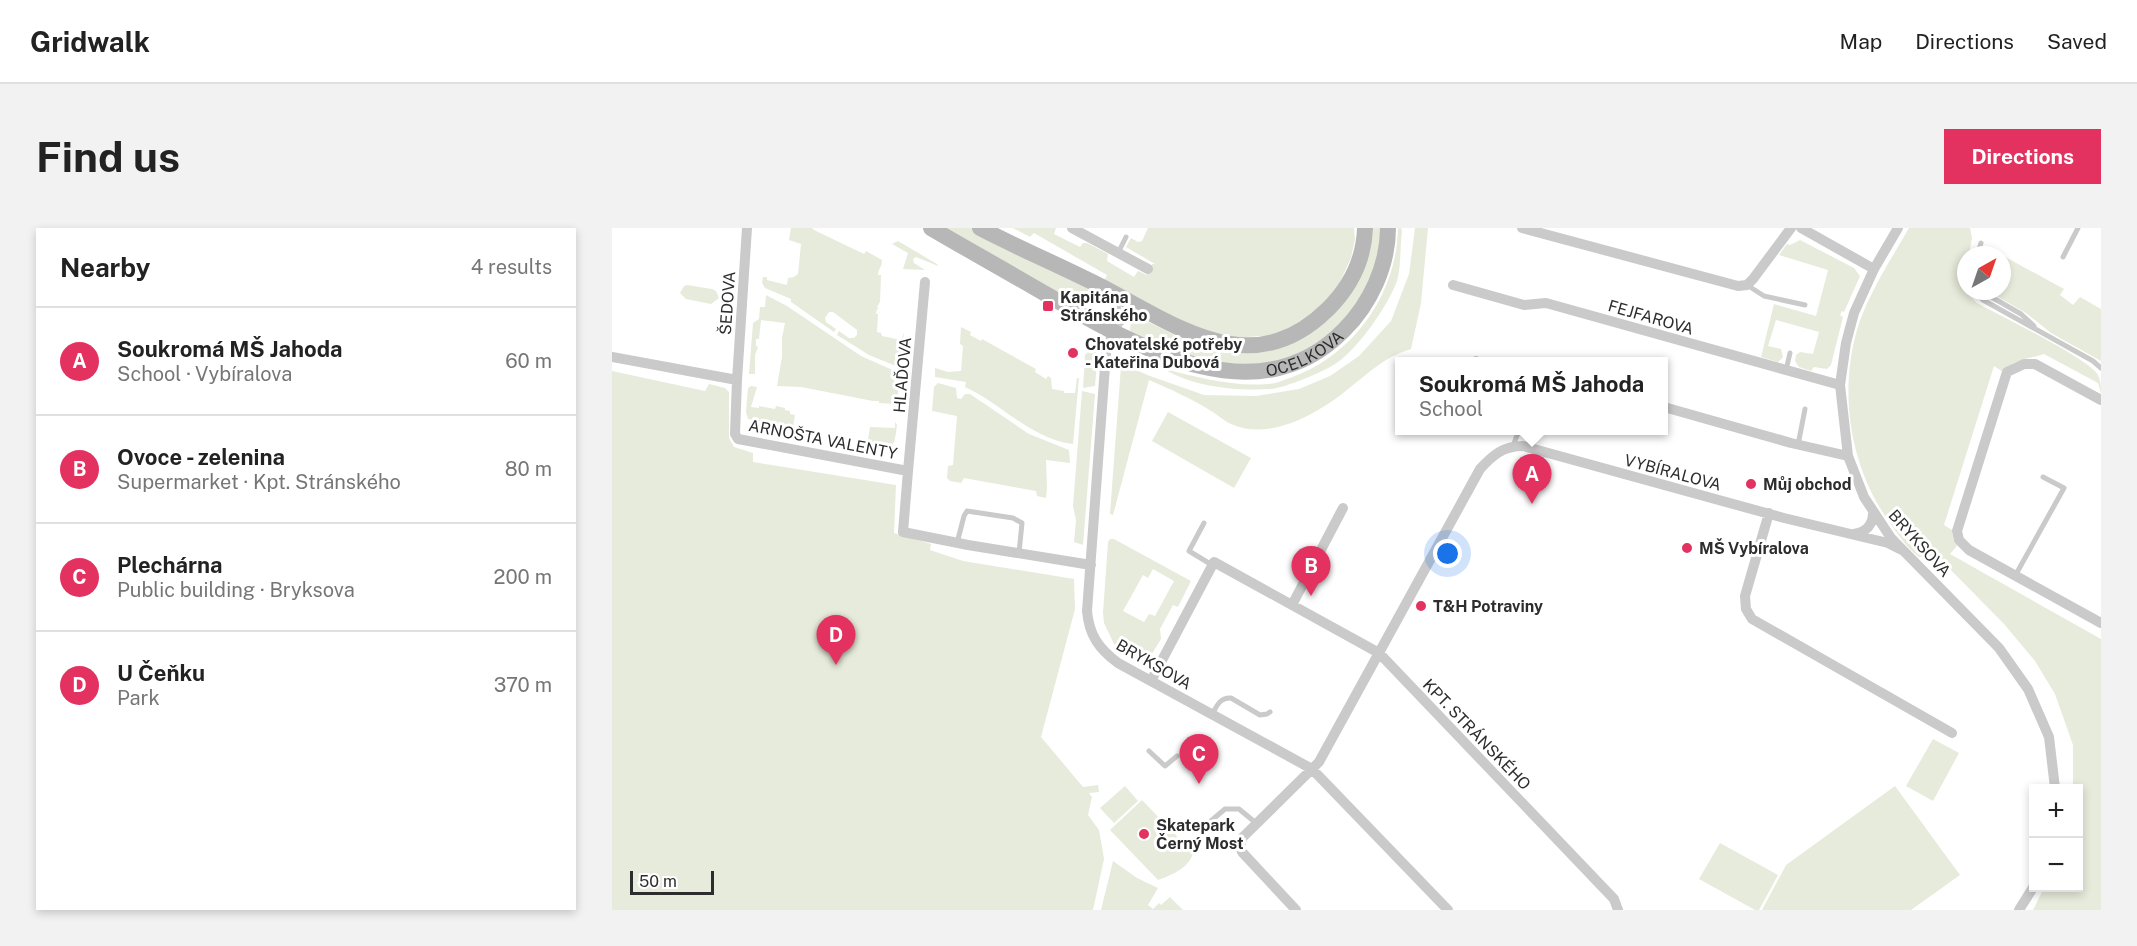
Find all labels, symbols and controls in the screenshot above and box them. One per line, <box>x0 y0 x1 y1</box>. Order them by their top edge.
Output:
text: Gridwalk <box>30 25 150 58</box>
text: Map <box>1840 29 1882 54</box>
text: Directions <box>1915 29 2014 54</box>
text: Saved <box>2047 29 2107 54</box>
button: Directions <box>1944 129 2101 184</box>
text: Find us <box>36 132 180 181</box>
north arrow <box>1957 246 2011 300</box>
text: Nearby <box>60 252 150 283</box>
text: 4 results <box>471 255 552 279</box>
street label: ŠEDOVA <box>715 271 739 335</box>
place label: Kapitána Stránského <box>1060 288 1148 325</box>
street label: FEJFAROVA <box>1606 296 1696 339</box>
marker: Kapitána Stránského <box>1041 299 1055 313</box>
street label: OCELKOVA <box>1264 327 1347 380</box>
place label: Chovatelské potřeby - Kateřina Dubová <box>1085 335 1242 372</box>
text: Soukromá MŠ Jahoda <box>117 336 343 362</box>
street label: HLAĎOVA <box>889 336 915 414</box>
marker: Chovatelské potřeby - Kateřina Dubová <box>1066 346 1080 360</box>
text: A <box>72 349 87 373</box>
text: 60 m <box>505 349 552 373</box>
popup <box>1395 357 1668 435</box>
text: School · Vybíralova <box>117 362 292 386</box>
text: Soukromá MŠ Jahoda <box>1419 371 1644 397</box>
text: School <box>1419 397 1483 421</box>
street label: ARNOŠTA VALENTY <box>747 415 899 463</box>
text: Ovoce - zelenina <box>117 444 285 470</box>
street label: VYBÍRALOVA <box>1622 449 1724 495</box>
pin: A <box>1512 454 1552 504</box>
text: B <box>73 457 86 481</box>
text: 80 m <box>505 457 552 481</box>
text: Supermarket · Kpt. Stránského <box>117 470 401 494</box>
place label: Můj obchod <box>1763 475 1851 494</box>
marker: Můj obchod <box>1744 477 1758 491</box>
street label: BRYKSOVA <box>1884 506 1955 581</box>
place label: MŠ Vybíralova <box>1699 538 1809 558</box>
your location <box>1433 539 1462 568</box>
marker: MŠ Vybíralova <box>1680 541 1694 555</box>
pin: B <box>1292 546 1330 596</box>
text: Plechárna <box>117 552 223 578</box>
text: C <box>72 565 87 589</box>
text: 200 m <box>494 565 552 589</box>
text: Public building · Bryksova <box>117 578 355 602</box>
place label: T&H Potraviny <box>1433 597 1543 616</box>
marker: T&H Potraviny <box>1414 599 1428 613</box>
pin: D <box>816 616 856 665</box>
street label: BRYKSOVA <box>1113 635 1195 694</box>
text: U Čeňku <box>117 660 205 686</box>
text: D <box>72 673 87 697</box>
text: 370 m <box>494 673 552 697</box>
street label: KPT. STRÁNSKÉHO <box>1419 674 1535 794</box>
text: Park <box>117 686 160 710</box>
pin: C <box>1180 734 1218 784</box>
map controls <box>2029 784 2083 892</box>
button: + <box>2029 784 2083 838</box>
place label: Skatepark Černý Most <box>1156 816 1244 853</box>
marker: Skatepark Černý Most <box>1137 827 1151 841</box>
button: − <box>2029 838 2083 892</box>
scale bar <box>630 868 714 896</box>
text: 50 m <box>639 872 677 891</box>

